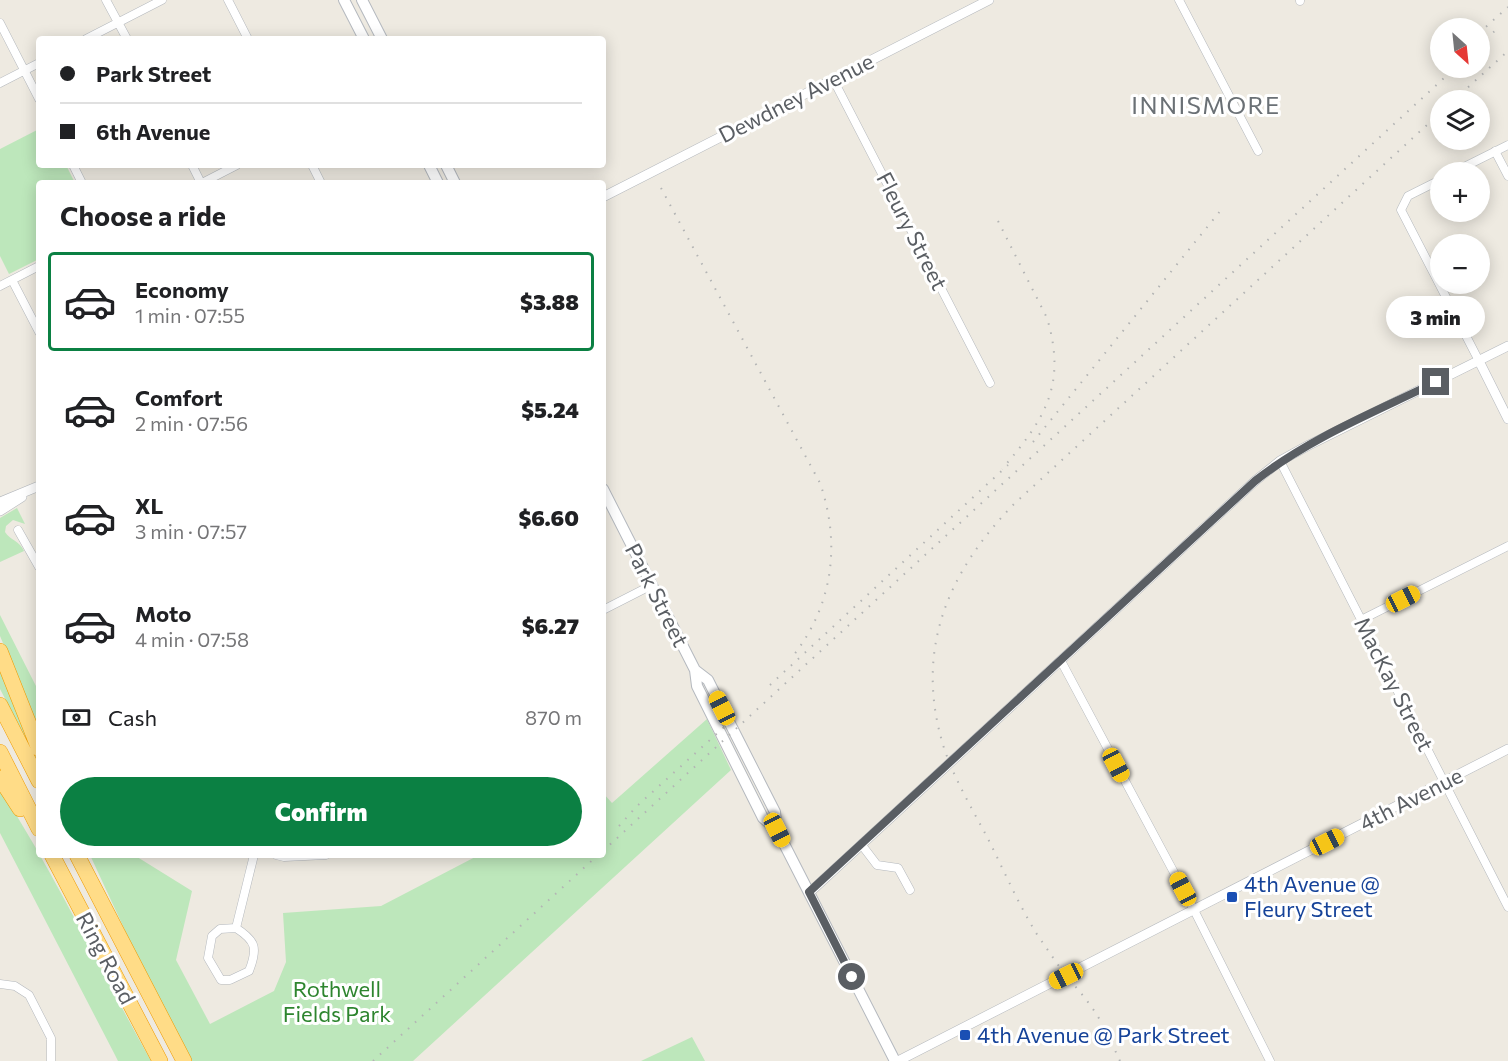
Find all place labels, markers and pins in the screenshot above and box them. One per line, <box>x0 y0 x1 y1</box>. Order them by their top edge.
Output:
place label: 4th Avenue @ Fleury Street <box>1244 870 1380 922</box>
marker: 4th Avenue @ Fleury Street <box>1225 890 1239 904</box>
place label: 4th Avenue @ Park Street <box>977 1021 1230 1048</box>
marker: 4th Avenue @ Park Street <box>958 1028 972 1042</box>

